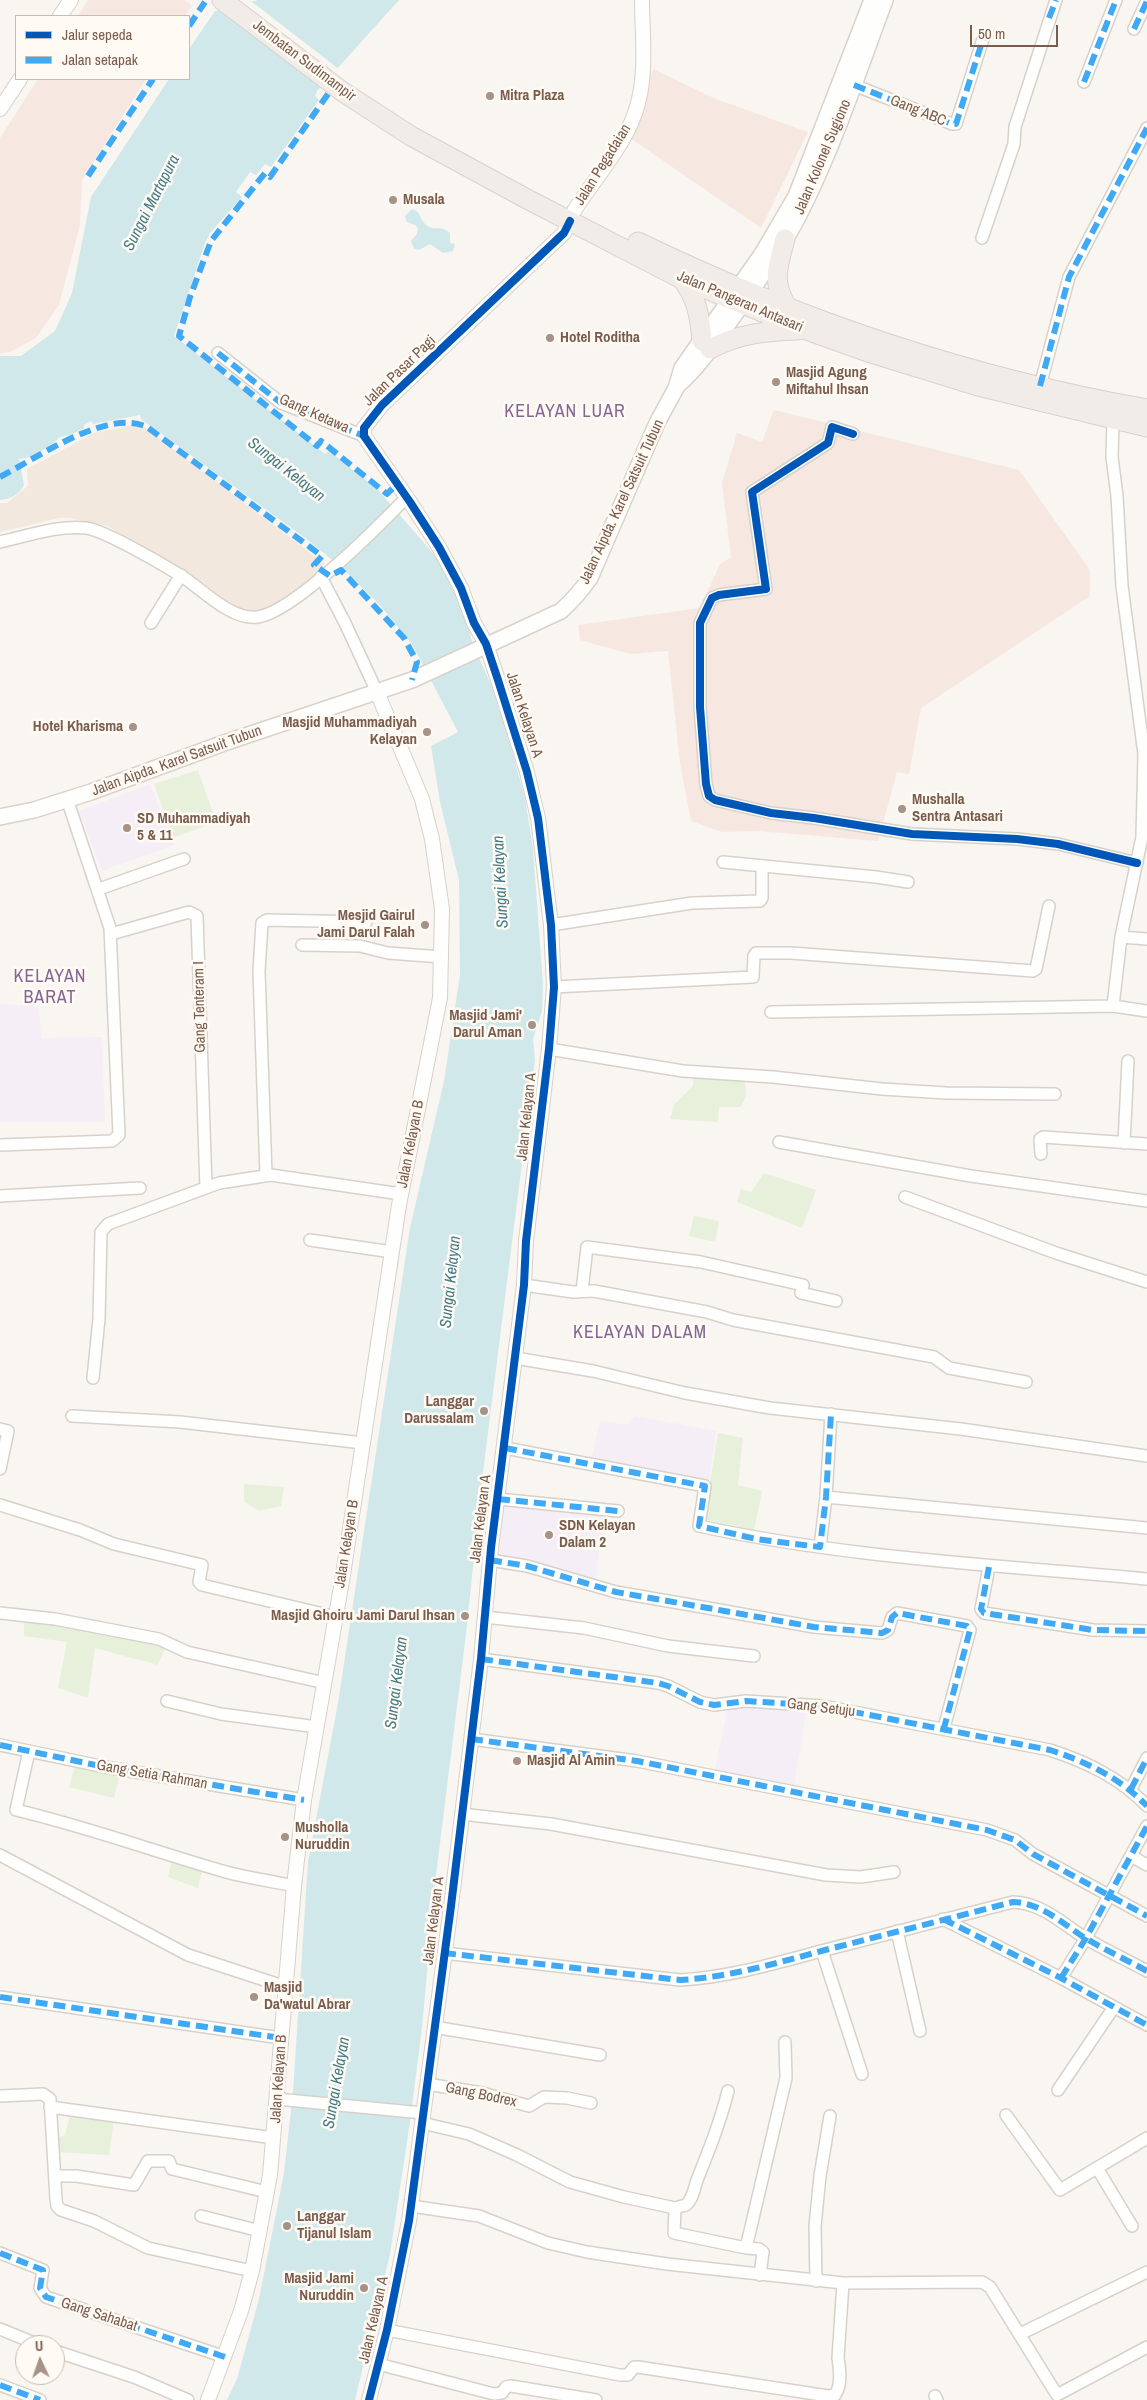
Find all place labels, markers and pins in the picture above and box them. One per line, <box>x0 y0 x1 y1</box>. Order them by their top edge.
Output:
place label: Mitra Plaza <box>500 87 564 105</box>
marker: Mitra Plaza <box>484 90 496 102</box>
place label: Musala <box>403 191 445 209</box>
marker: Musala <box>387 194 399 206</box>
place label: Hotel Roditha <box>560 329 640 347</box>
marker: Hotel Roditha <box>544 332 556 344</box>
place label: Masjid Agung Miftahul Ihsan <box>786 364 869 399</box>
marker: Masjid Agung Miftahul Ihsan <box>770 376 782 388</box>
place label: Masjid Muhammadiyah Kelayan <box>282 714 417 749</box>
place label: Hotel Kharisma <box>33 718 123 736</box>
marker: Hotel Kharisma <box>127 721 139 733</box>
marker: Masjid Muhammadiyah Kelayan <box>421 726 433 738</box>
place label: Mushalla Sentra Antasari <box>912 791 1003 826</box>
marker: Mushalla Sentra Antasari <box>896 803 908 815</box>
place label: SD Muhammadiyah 5 & 11 <box>137 810 250 845</box>
marker: SD Muhammadiyah 5 & 11 <box>121 822 133 834</box>
place label: Mesjid Gairul Jami Darul Falah <box>317 907 415 942</box>
marker: Mesjid Gairul Jami Darul Falah <box>419 919 431 931</box>
place label: Masjid Jami' Darul Aman <box>449 1007 522 1042</box>
marker: Masjid Jami' Darul Aman <box>526 1019 538 1031</box>
place label: Langgar Darussalam <box>404 1393 474 1428</box>
marker: Langgar Darussalam <box>478 1405 490 1417</box>
place label: SDN Kelayan Dalam 2 <box>559 1517 636 1552</box>
marker: SDN Kelayan Dalam 2 <box>543 1529 555 1541</box>
place label: Masjid Ghoiru Jami Darul Ihsan <box>271 1607 455 1625</box>
marker: Masjid Ghoiru Jami Darul Ihsan <box>459 1610 471 1622</box>
place label: Masjid Al Amin <box>527 1752 615 1770</box>
marker: Masjid Al Amin <box>511 1755 523 1767</box>
place label: Musholla Nuruddin <box>295 1819 350 1854</box>
marker: Musholla Nuruddin <box>279 1831 291 1843</box>
place label: Masjid Da'watul Abrar <box>264 1979 350 2014</box>
marker: Masjid Da'watul Abrar <box>248 1991 260 2003</box>
place label: Langgar Tijanul Islam <box>297 2208 371 2243</box>
marker: Langgar Tijanul Islam <box>281 2220 293 2232</box>
place label: Masjid Jami Nuruddin <box>284 2270 354 2305</box>
marker: Masjid Jami Nuruddin <box>358 2282 370 2294</box>

